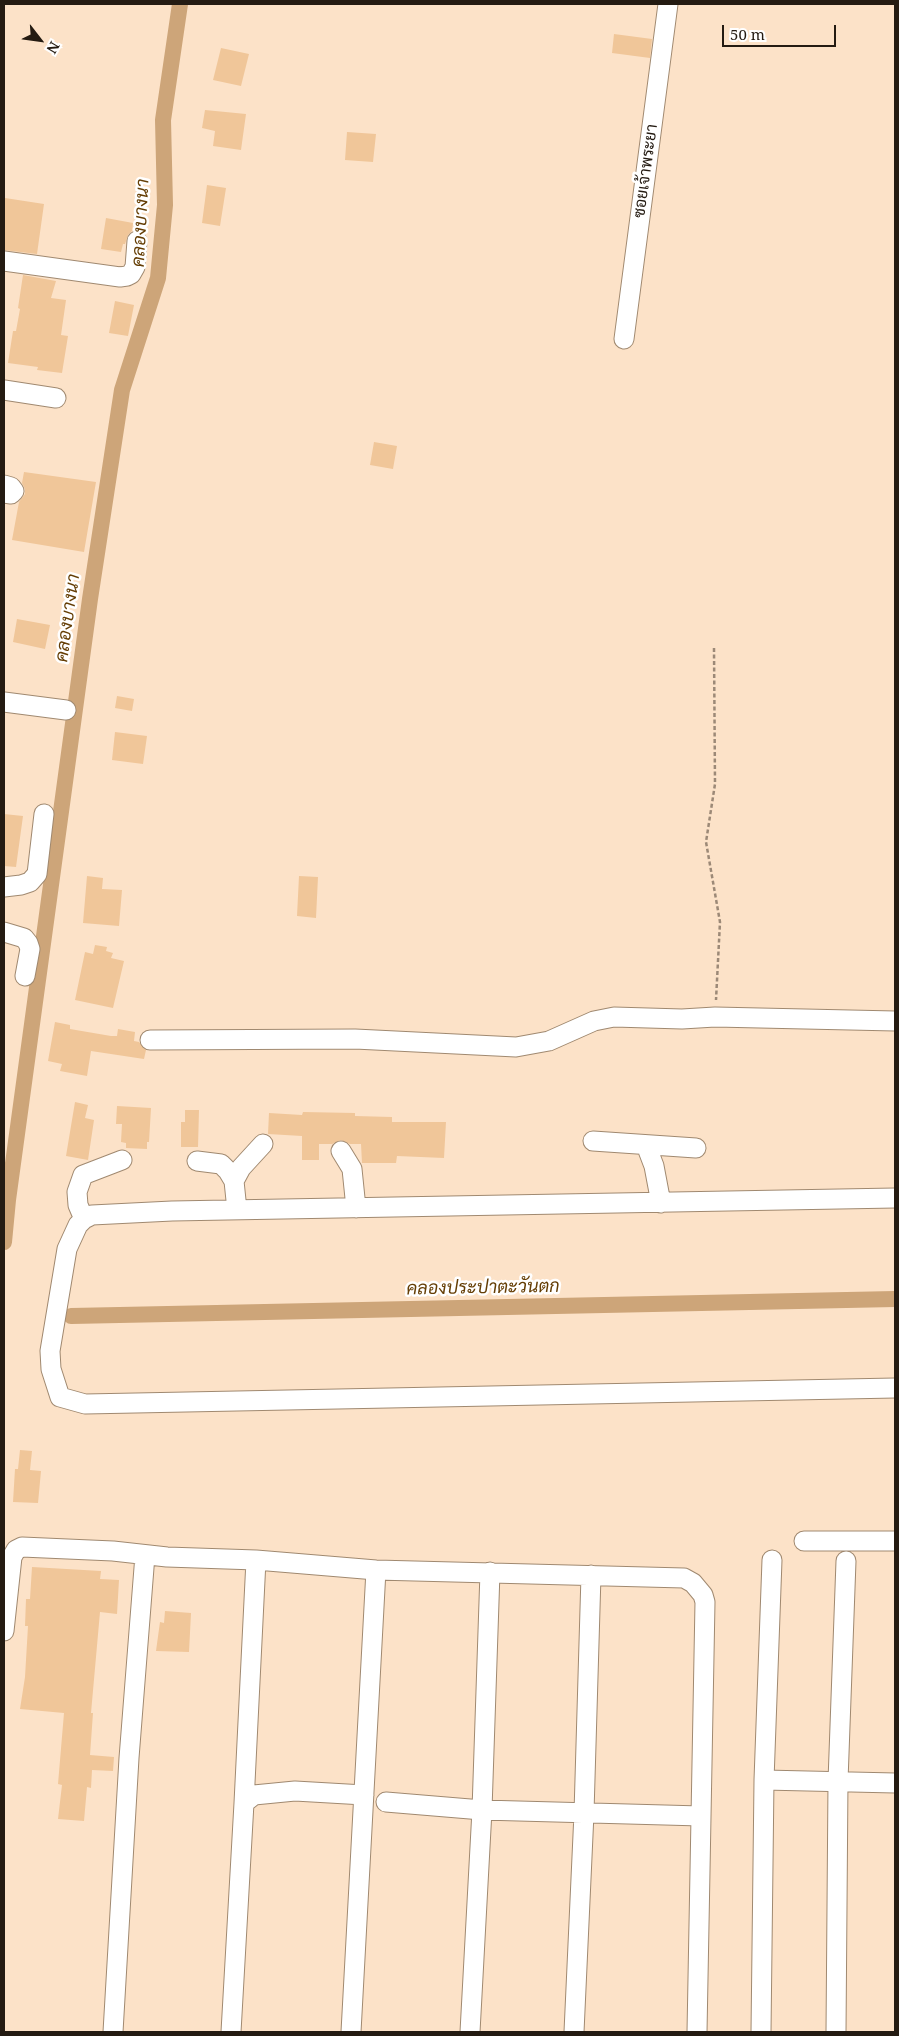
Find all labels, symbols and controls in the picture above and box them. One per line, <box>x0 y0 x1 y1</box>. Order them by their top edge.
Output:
north arrow <box>15 15 65 65</box>
scale bar <box>724 15 838 47</box>
text: 50 m <box>730 24 765 44</box>
text: N <box>42 38 64 57</box>
street label: ซอยเจ้าพระยา <box>630 123 662 219</box>
water label: คลองบางนา <box>128 178 154 268</box>
water label: คลองบางนา <box>51 573 85 663</box>
water label: คลองประปาตะวันตก <box>406 1276 560 1300</box>

